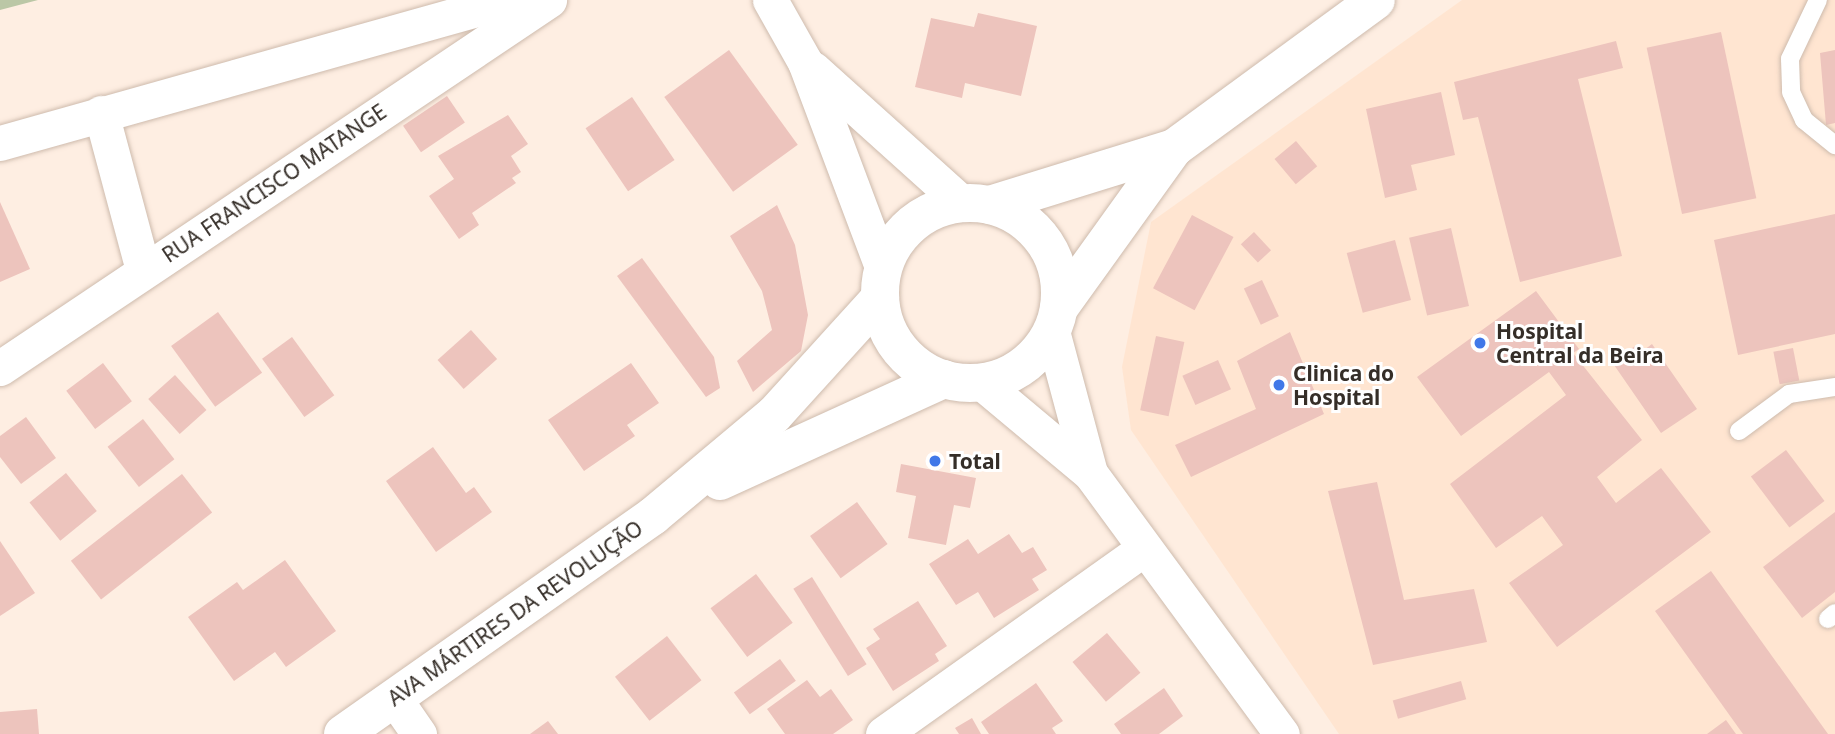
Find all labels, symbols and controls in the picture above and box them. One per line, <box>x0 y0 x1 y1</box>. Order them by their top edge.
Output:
street label: RUA FRANCISCO MATANGE <box>157 99 391 267</box>
place label: Hospital Central da Beira <box>1496 318 1664 368</box>
marker: Hospital Central da Beira <box>1470 333 1490 353</box>
place label: Clinica do Hospital <box>1293 360 1394 410</box>
marker: Clinica do Hospital <box>1271 377 1287 393</box>
place label: Total <box>949 448 1001 474</box>
marker: Total <box>927 453 943 469</box>
street label: AVA MÁRTIRES DA REVOLUÇÃO <box>383 515 647 711</box>

